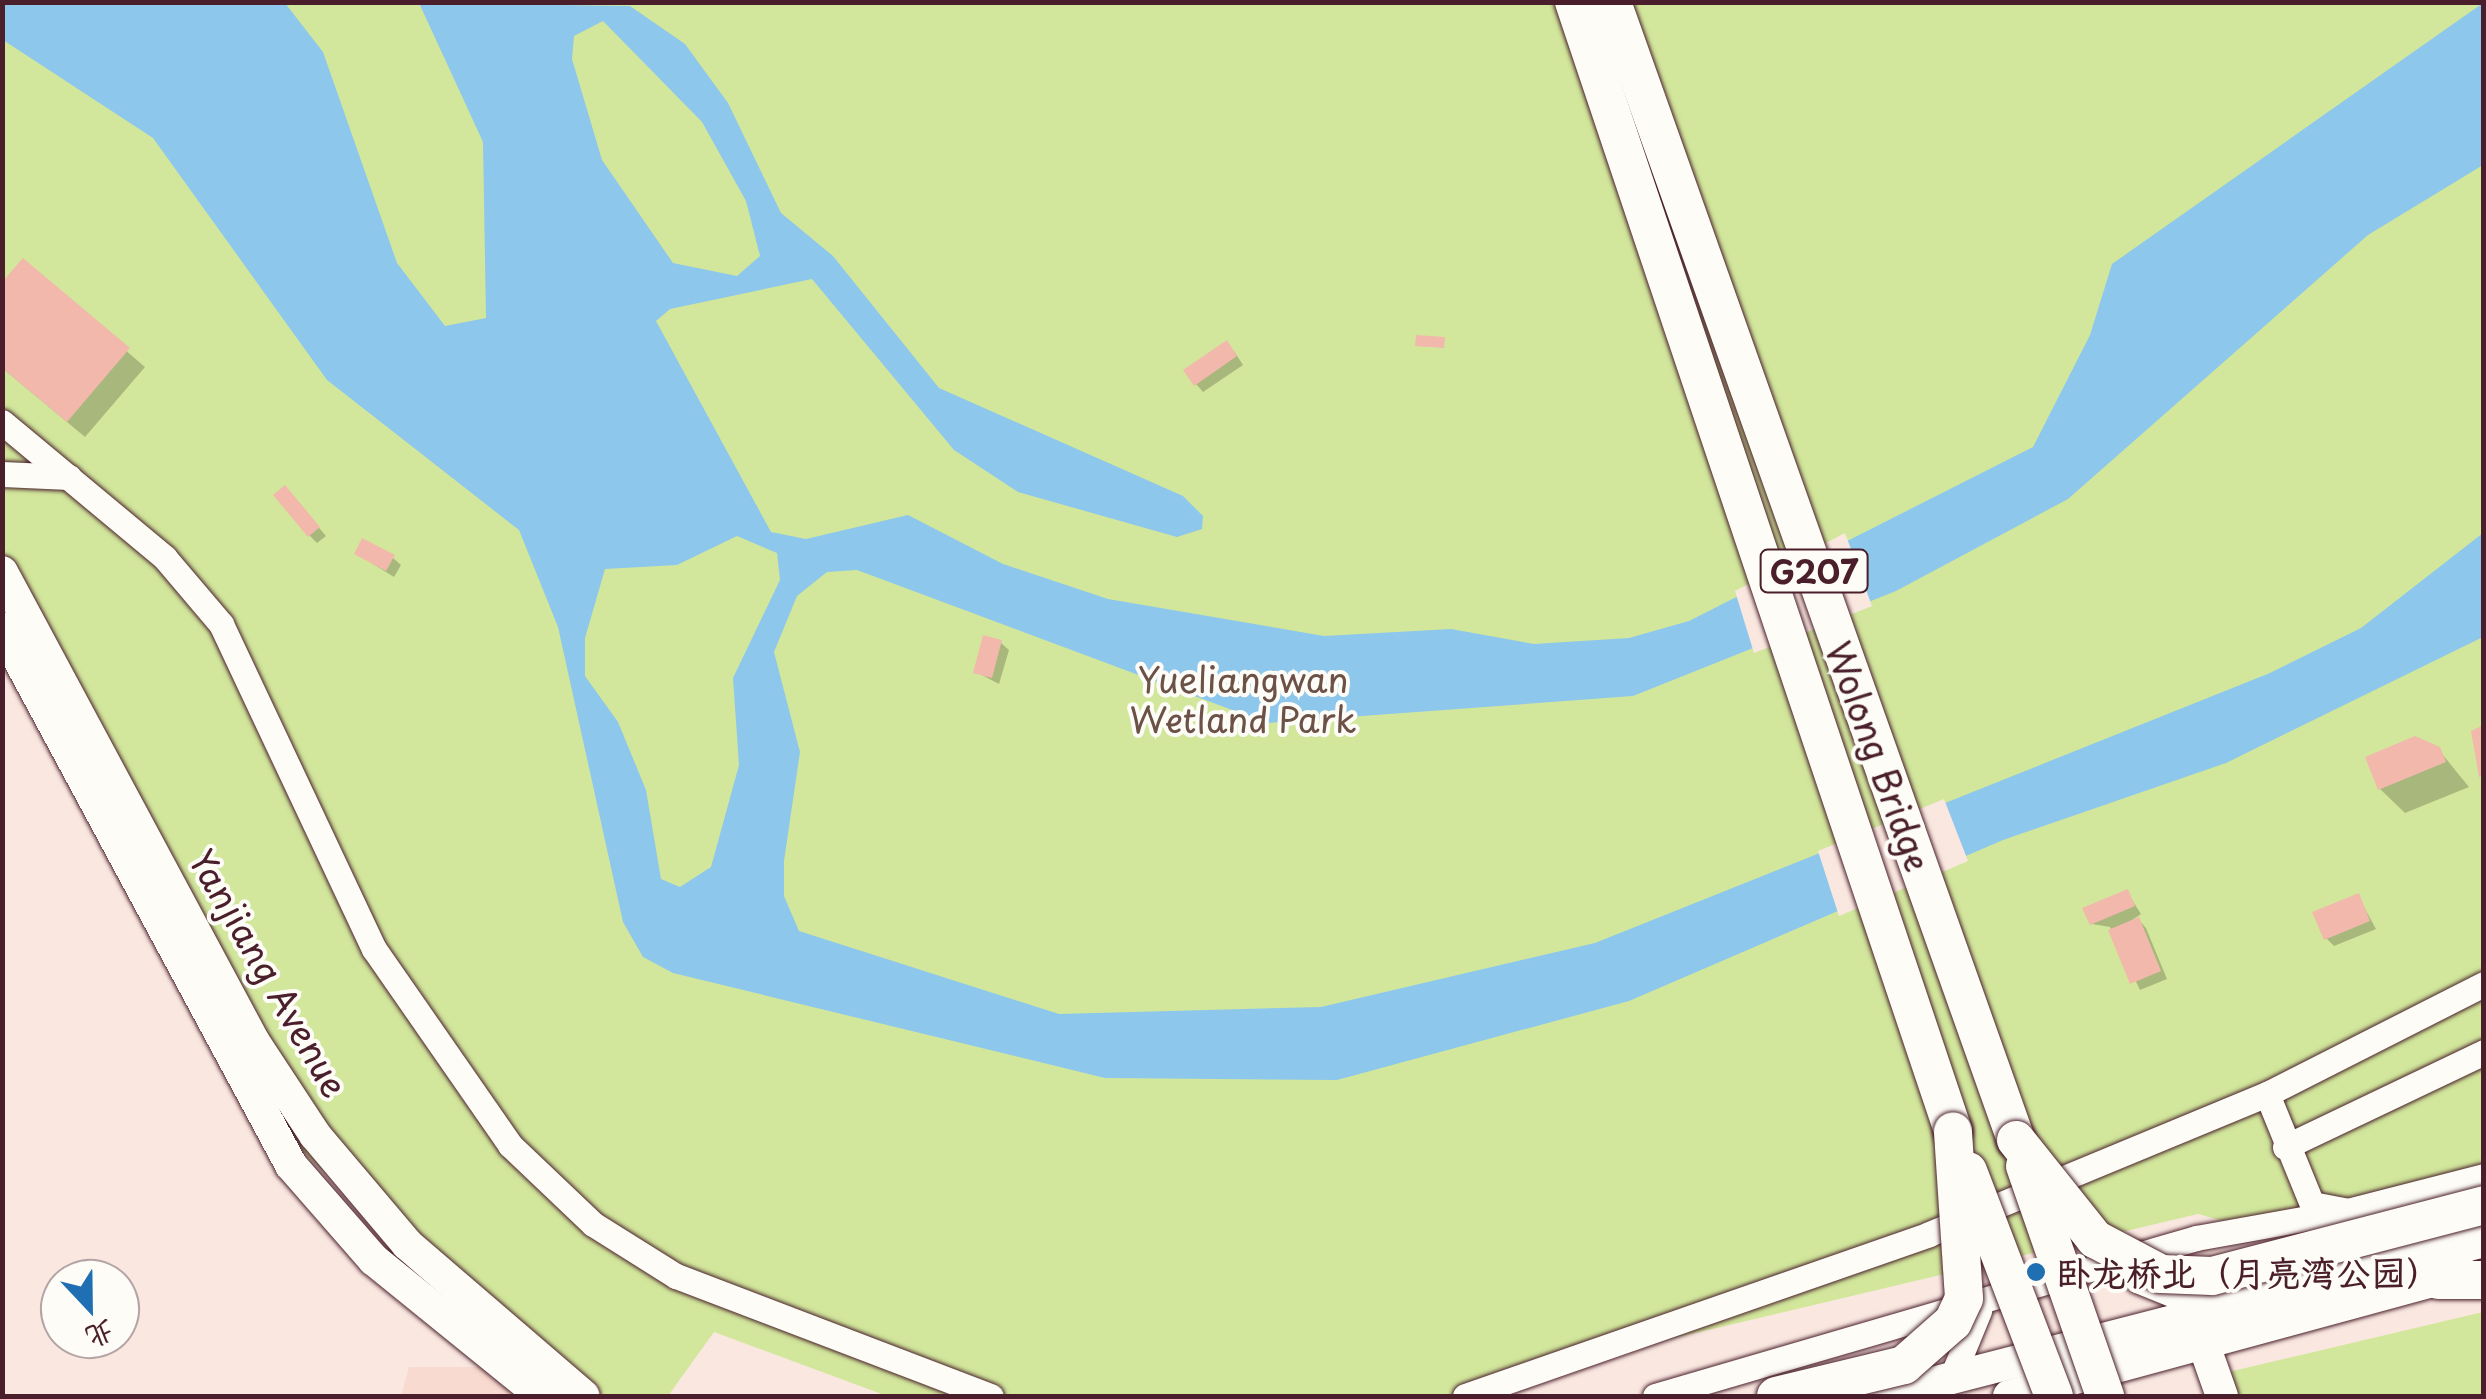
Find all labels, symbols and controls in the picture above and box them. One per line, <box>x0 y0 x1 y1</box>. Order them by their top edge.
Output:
road number: G207 <box>1759 544 1869 598</box>
street label: Wolong Bridge <box>1818 635 1940 877</box>
park label: Yueliangwan Wetland Park <box>1128 658 1358 740</box>
street label: Yanjiang Avenue <box>182 843 356 1103</box>
place label: 卧龙桥北（月亮湾公园） <box>2056 1251 2441 1293</box>
north arrow <box>40 1259 140 1359</box>
marker: 卧龙桥北（月亮湾公园） <box>2025 1261 2047 1283</box>
text: 北 <box>80 1310 122 1361</box>

